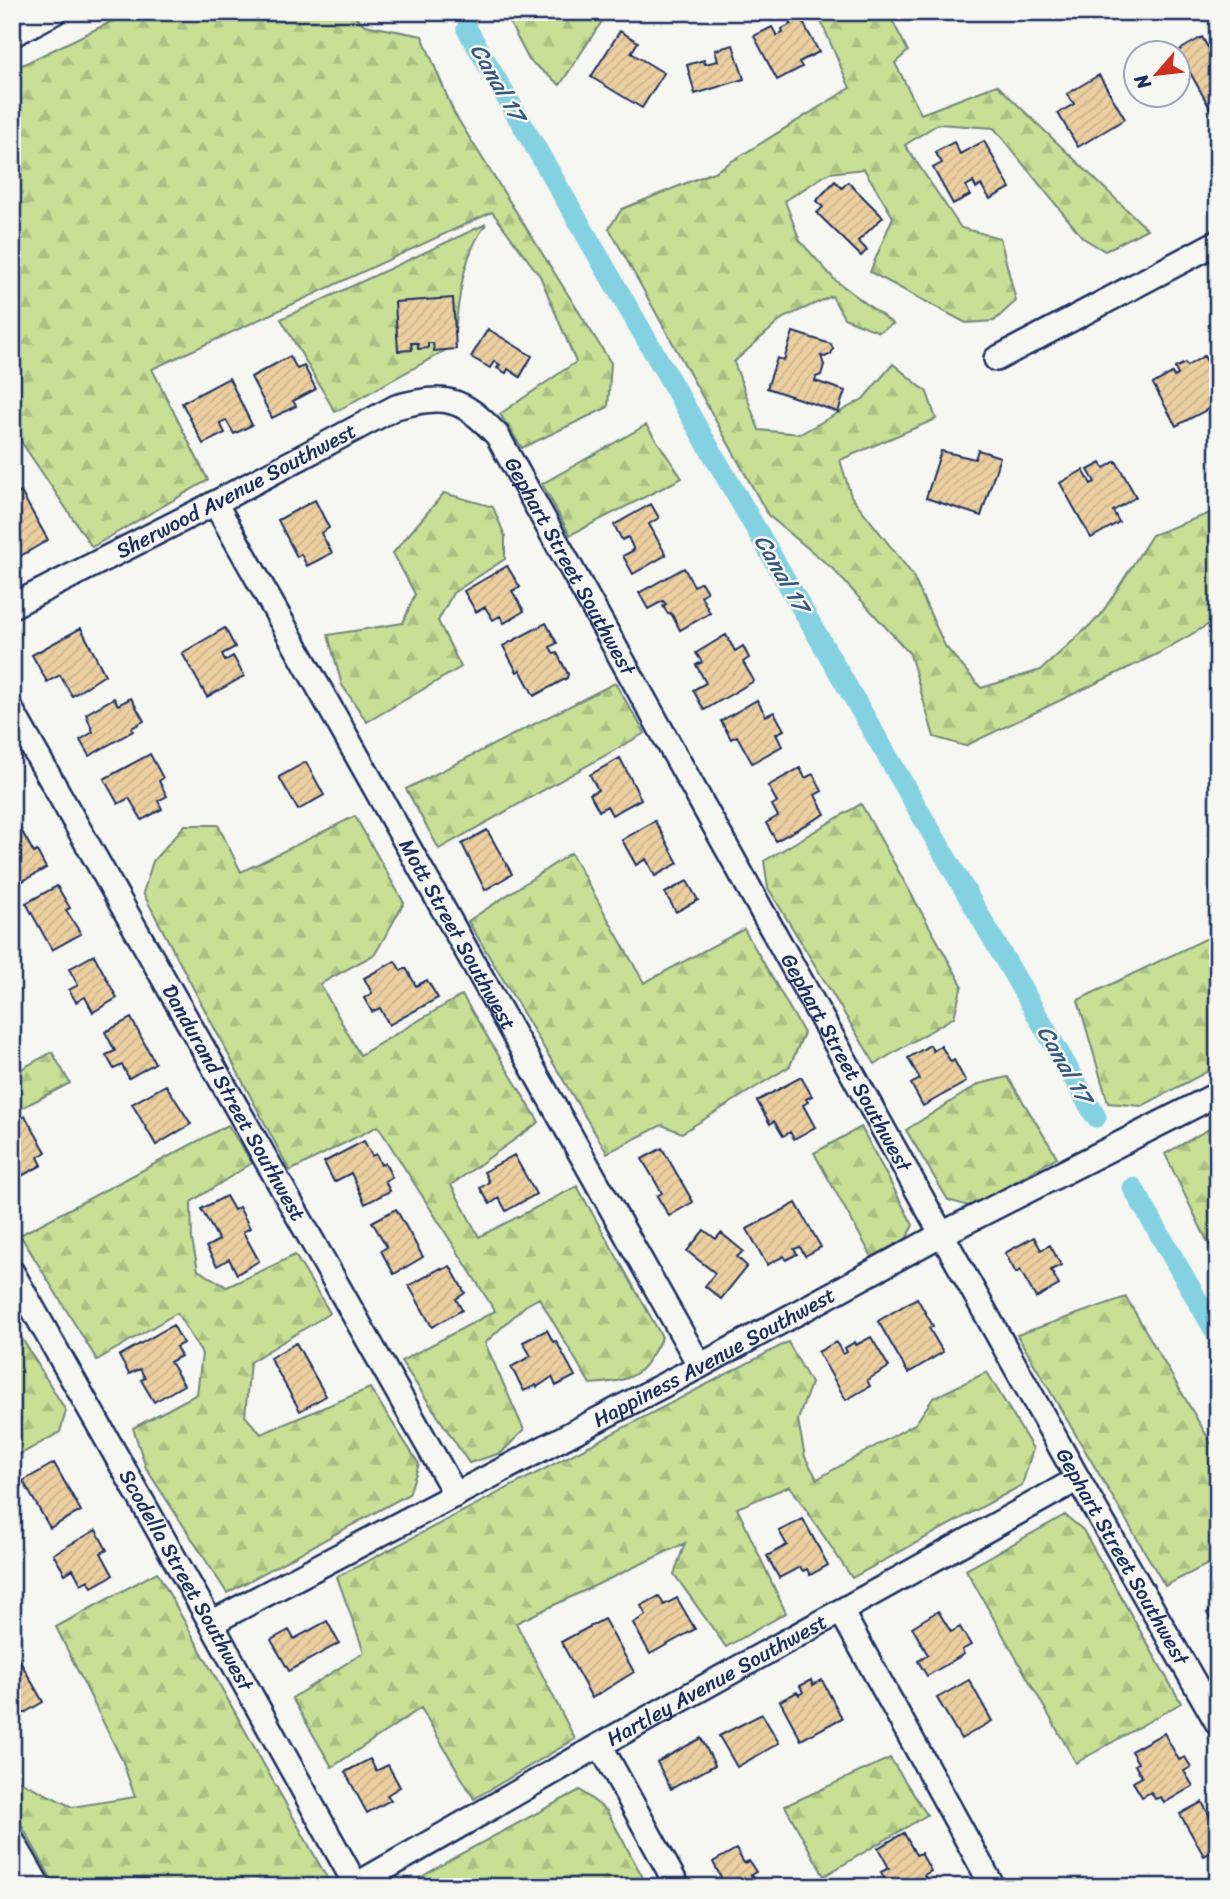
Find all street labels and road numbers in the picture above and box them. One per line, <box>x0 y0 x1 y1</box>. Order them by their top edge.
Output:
street label: Sherwood Avenue Southwest <box>109 412 363 569</box>
street label: Gephart Street Southwest <box>494 450 647 684</box>
street label: Mott Street Southwest <box>388 831 527 1038</box>
street label: Gephart Street Southwest <box>770 946 923 1180</box>
street label: Dandurand Street Southwest <box>151 977 316 1228</box>
street label: Happiness Avenue Southwest <box>586 1276 843 1438</box>
street label: Gephart Street Southwest <box>1045 1441 1201 1674</box>
street label: Scodella Street Southwest <box>108 1462 265 1700</box>
street label: Hartley Avenue Southwest <box>599 1603 835 1757</box>

